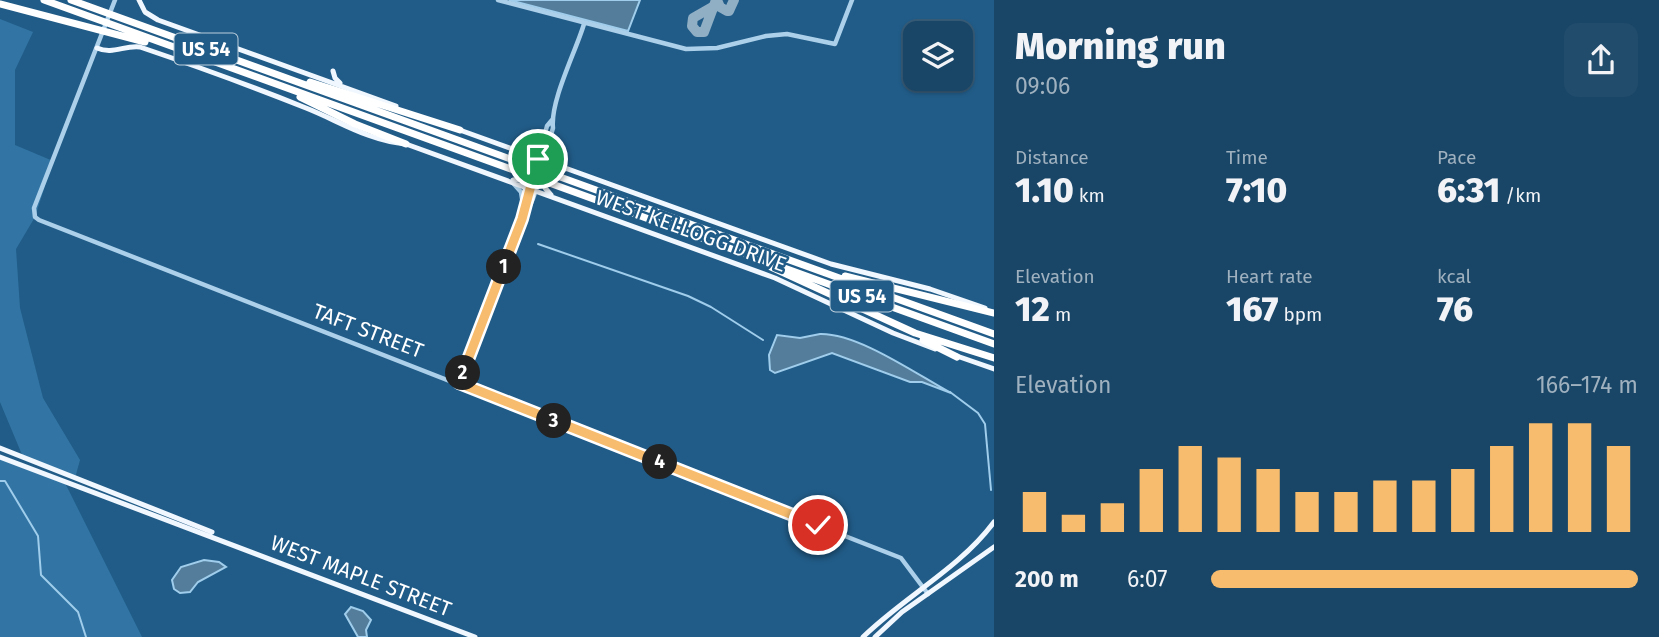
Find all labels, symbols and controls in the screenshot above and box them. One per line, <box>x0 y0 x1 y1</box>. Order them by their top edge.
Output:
map controls <box>903 21 973 91</box>
button: layers <box>903 21 973 91</box>
text: Morning run <box>1015 23 1226 69</box>
button: share <box>1564 23 1638 97</box>
road number: US 54 <box>174 34 238 64</box>
text: 09:06 <box>1015 72 1070 100</box>
pin <box>508 129 568 189</box>
icon: arrive <box>519 140 557 178</box>
text: Distance <box>1015 146 1089 169</box>
text: Time <box>1226 146 1268 169</box>
text: Pace <box>1437 146 1476 169</box>
text: 1.10 <box>1015 169 1074 211</box>
text: 7:10 <box>1226 169 1287 211</box>
text: 6:31 <box>1437 169 1500 211</box>
street label: WEST KELLOGG DRIVE <box>592 184 790 278</box>
text: km <box>1074 184 1105 207</box>
text: /km <box>1500 184 1541 207</box>
pin: 1 <box>486 250 522 284</box>
text: 1 <box>499 255 508 278</box>
text: Elevation <box>1015 265 1095 288</box>
text: Heart rate <box>1226 265 1313 288</box>
text: kcal <box>1437 265 1471 288</box>
road number: US 54 <box>830 280 894 312</box>
text: 12 <box>1015 288 1050 330</box>
text: 167 <box>1226 288 1278 330</box>
text: 76 <box>1437 288 1473 330</box>
street label: TAFT STREET <box>309 298 427 364</box>
text: m <box>1050 303 1071 326</box>
text: bpm <box>1278 303 1322 326</box>
pin: 2 <box>446 356 480 390</box>
text: 2 <box>458 361 467 384</box>
text: Elevation <box>1015 371 1111 399</box>
text: 166–174 m <box>1536 371 1638 399</box>
pin: 3 <box>536 404 572 438</box>
text: 3 <box>549 409 558 432</box>
pin: 4 <box>642 444 678 480</box>
text: 4 <box>654 450 665 473</box>
pin <box>788 495 848 555</box>
icon: check <box>799 506 837 544</box>
street label: WEST MAPLE STREET <box>267 530 455 622</box>
text: 200 m <box>1015 565 1079 593</box>
text: 6:07 <box>1127 565 1167 593</box>

